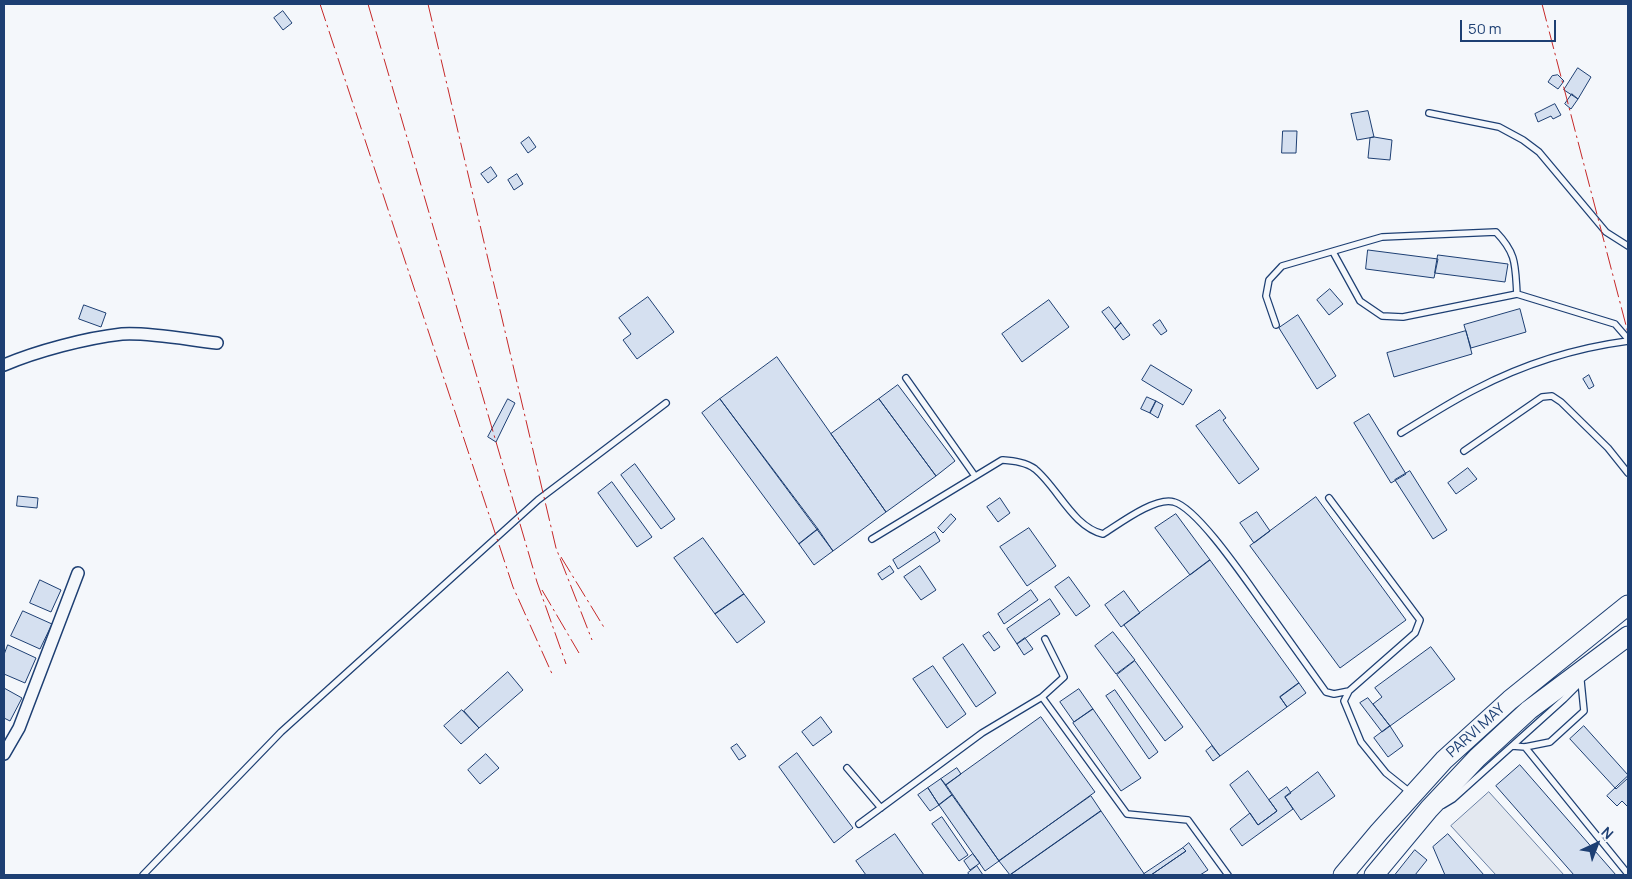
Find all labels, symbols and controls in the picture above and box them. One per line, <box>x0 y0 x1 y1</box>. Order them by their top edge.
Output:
scale bar <box>1462 10 1558 42</box>
text: 50 m <box>1468 18 1502 39</box>
street label: PARVI MAY <box>1443 700 1509 762</box>
north arrow <box>1572 819 1622 869</box>
text: N <box>1597 822 1618 843</box>

